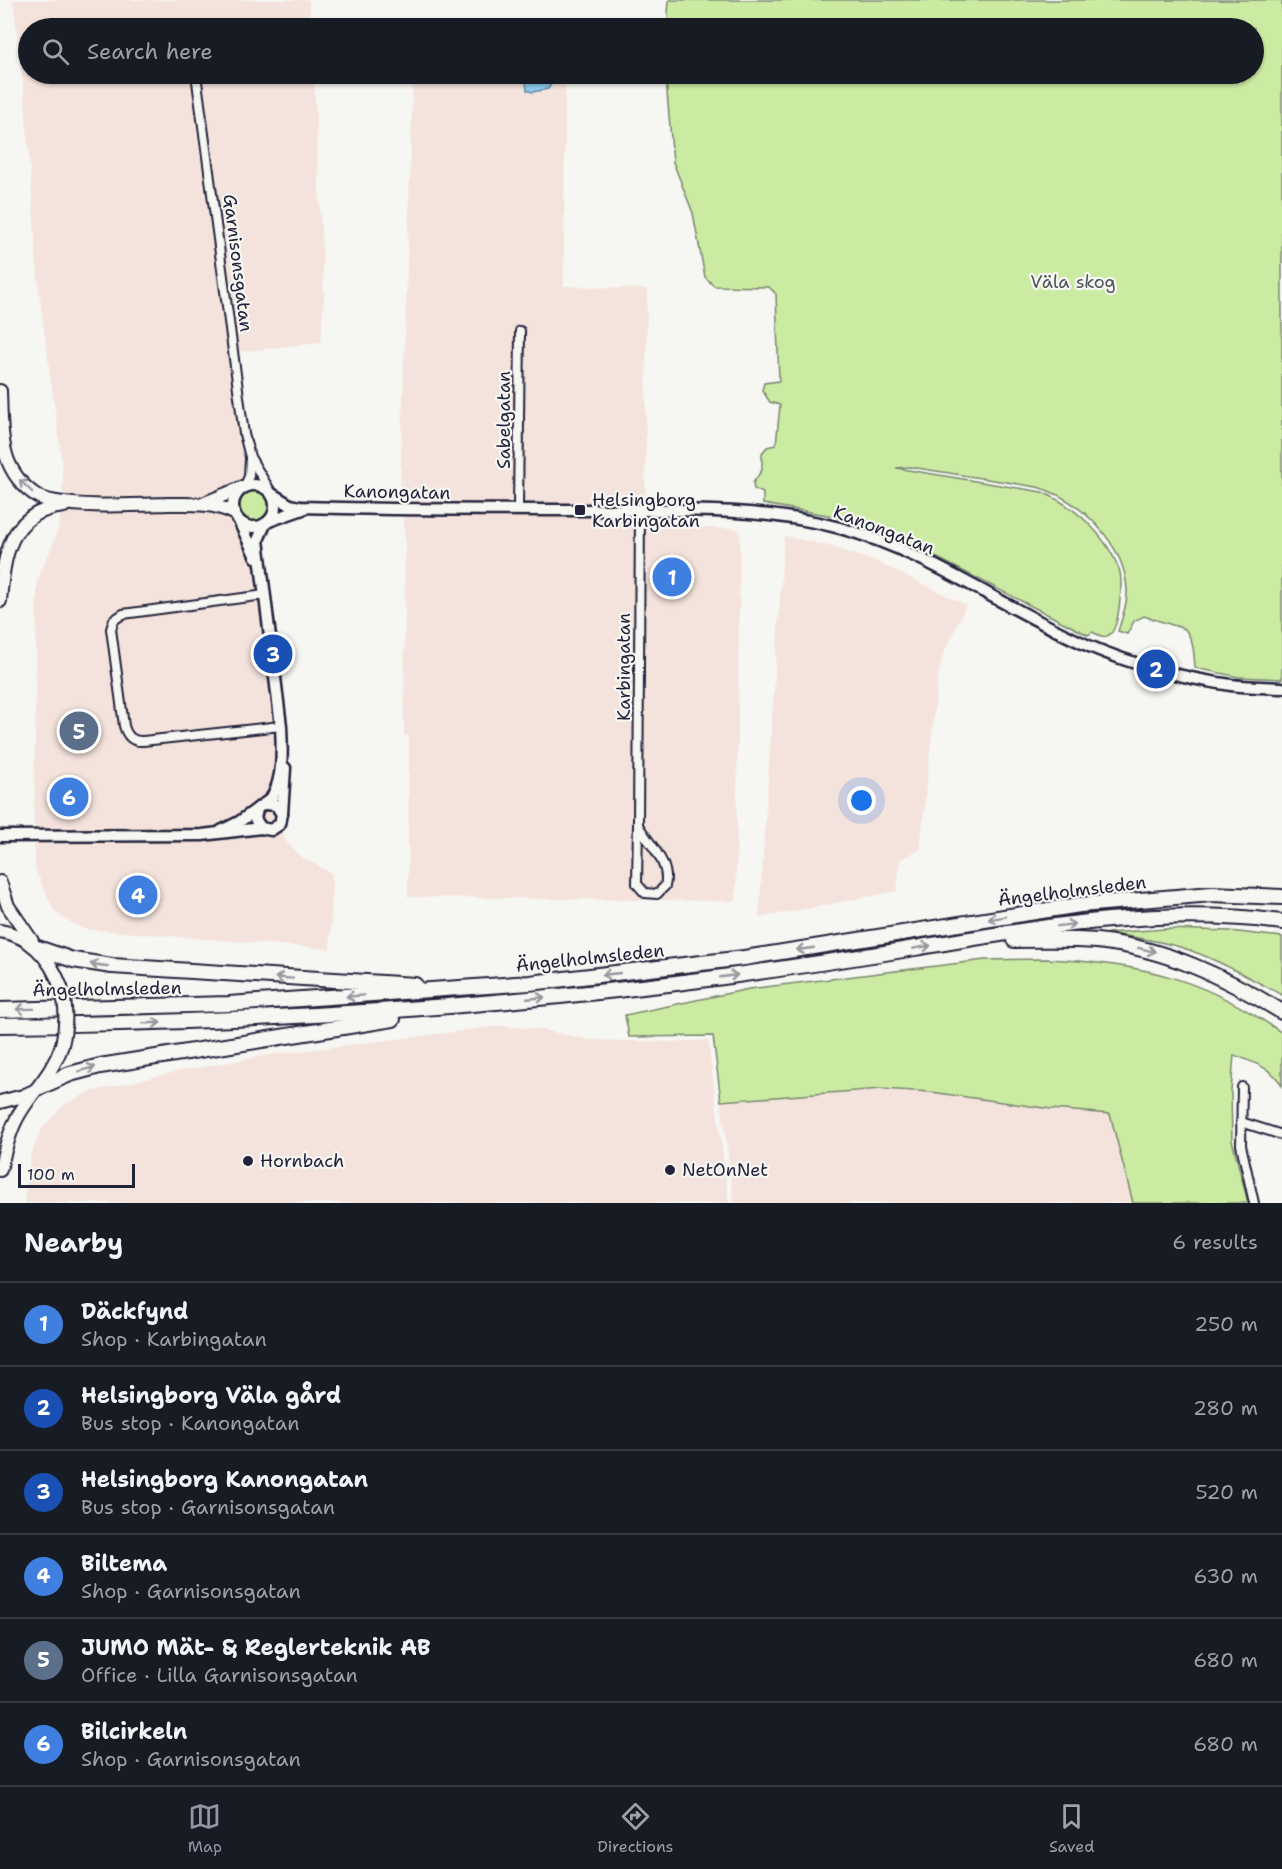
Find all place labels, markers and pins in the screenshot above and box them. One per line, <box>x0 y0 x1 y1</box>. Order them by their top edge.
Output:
place label: Helsingborg Karbingatan <box>592 488 700 533</box>
marker: Helsingborg Karbingatan <box>573 503 587 517</box>
pin: 1 <box>652 554 692 600</box>
pin: 3 <box>254 632 292 676</box>
pin: 2 <box>1136 646 1176 692</box>
pin: 5 <box>60 708 98 754</box>
pin: 6 <box>50 774 88 820</box>
pin: 4 <box>118 872 158 918</box>
place label: Hornbach <box>260 1149 344 1173</box>
marker: Hornbach <box>241 1154 255 1168</box>
place label: NetOnNet <box>682 1158 768 1182</box>
marker: NetOnNet <box>663 1163 677 1177</box>

